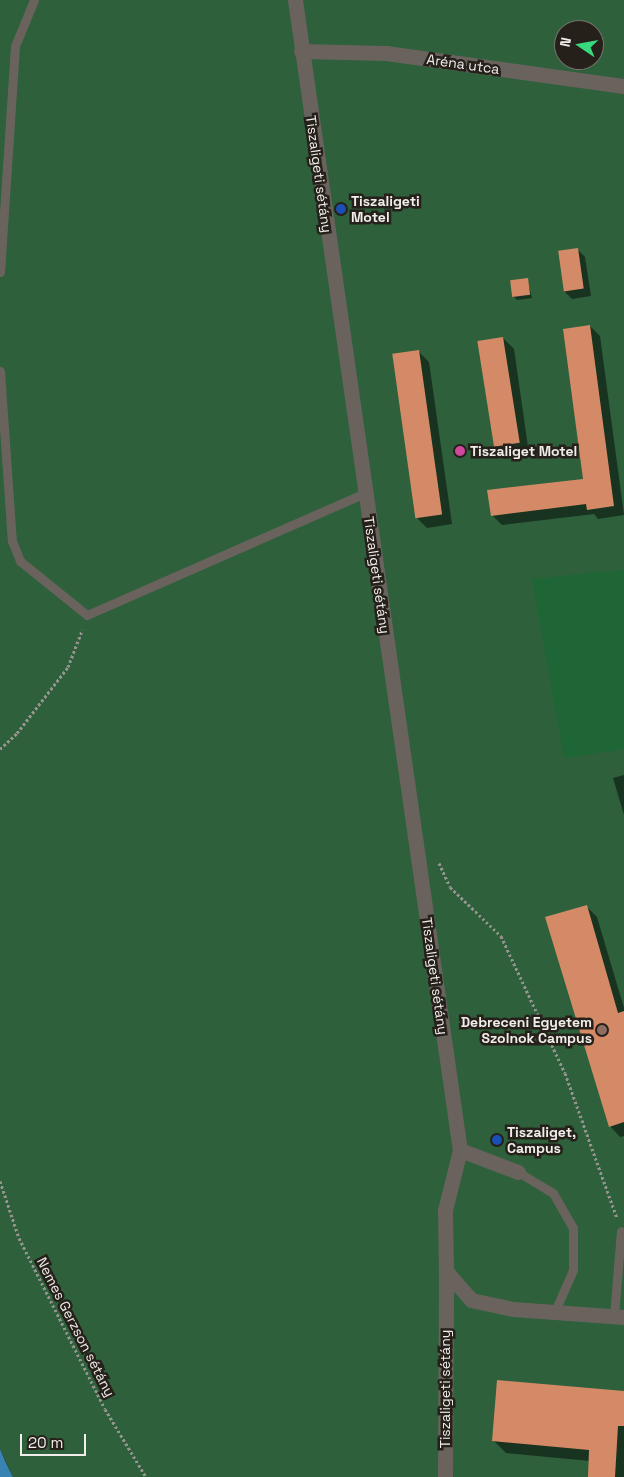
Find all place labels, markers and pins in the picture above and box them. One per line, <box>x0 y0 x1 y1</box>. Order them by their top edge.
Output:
place label: Tiszaligeti Motel <box>351 193 420 226</box>
marker: Tiszaligeti Motel <box>335 203 347 215</box>
place label: Tiszaliget Motel <box>470 443 577 459</box>
marker: Tiszaliget Motel <box>454 445 466 457</box>
place label: Debreceni Egyetem Szolnok Campus <box>461 1014 592 1046</box>
marker: Debreceni Egyetem Szolnok Campus <box>596 1024 608 1036</box>
place label: Tiszaliget, Campus <box>507 1124 576 1156</box>
marker: Tiszaliget, Campus <box>491 1134 503 1146</box>

